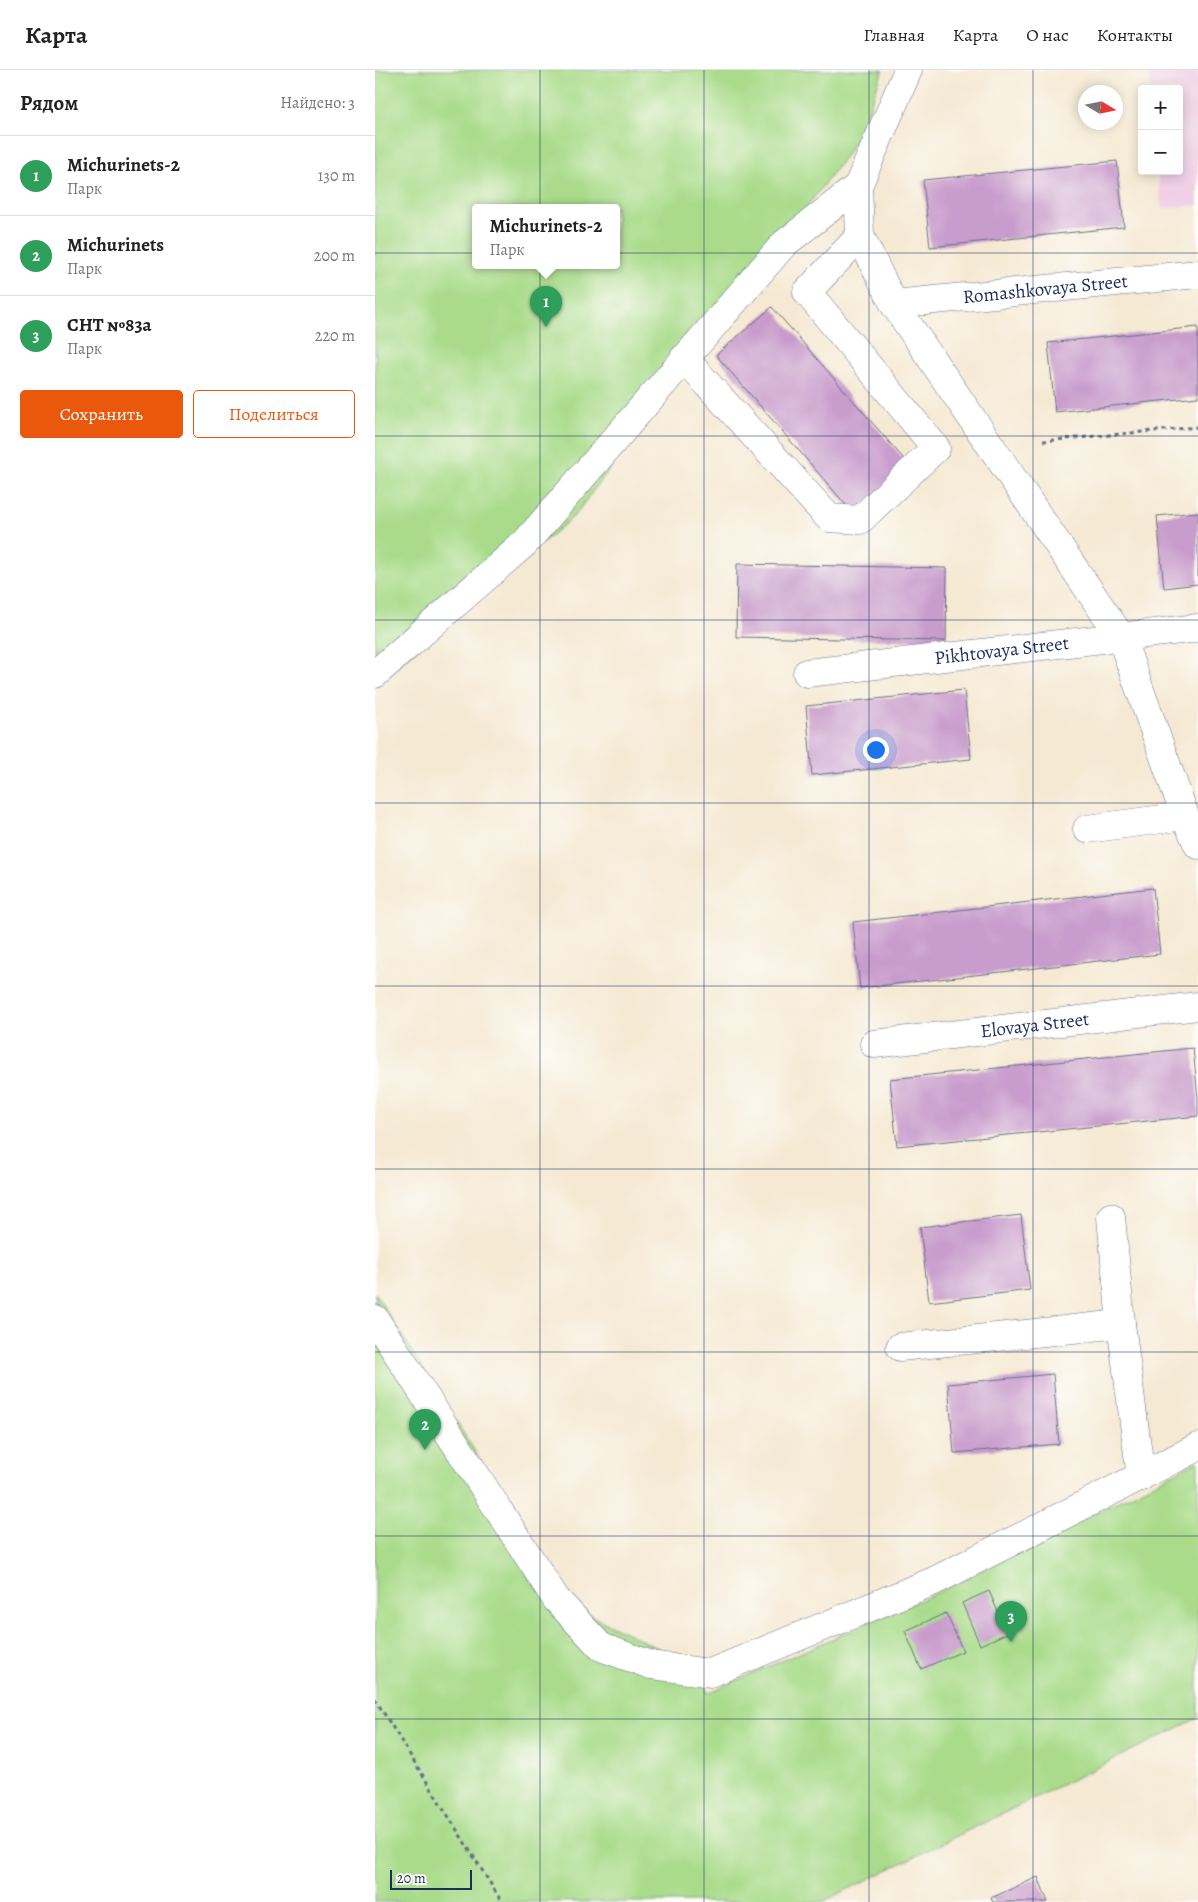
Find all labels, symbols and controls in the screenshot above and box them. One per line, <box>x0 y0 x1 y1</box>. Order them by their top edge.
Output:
text: Карта <box>25 19 87 51</box>
text: Главная <box>864 23 925 47</box>
text: Карта <box>953 23 998 47</box>
text: О нас <box>1026 23 1069 47</box>
text: Контакты <box>1097 23 1173 47</box>
north arrow <box>1078 85 1123 130</box>
map controls <box>1138 85 1183 175</box>
button: + <box>1138 85 1183 130</box>
text: Рядом <box>20 89 78 117</box>
text: Найдено: 3 <box>280 92 355 114</box>
button: − <box>1138 130 1183 175</box>
text: Michurinets-2 <box>67 152 180 178</box>
text: 1 <box>33 165 39 187</box>
text: 130 m <box>318 165 355 187</box>
text: Парк <box>67 178 102 200</box>
popup <box>472 204 620 269</box>
text: Michurinets-2 <box>489 213 603 239</box>
text: Michurinets <box>67 232 164 258</box>
text: Парк <box>489 239 525 261</box>
text: 2 <box>32 245 40 267</box>
text: 200 m <box>314 245 355 267</box>
text: Парк <box>67 258 102 280</box>
street label: Romashkovaya Street <box>962 268 1129 310</box>
pin: 1 <box>530 286 562 327</box>
text: СНТ №83а <box>67 312 152 338</box>
text: 3 <box>33 325 39 347</box>
text: 220 m <box>315 325 355 347</box>
text: Парк <box>67 338 102 360</box>
button: Сохранить <box>20 390 183 438</box>
button: Поделиться <box>193 390 355 438</box>
street label: Pikhtovaya Street <box>933 630 1070 671</box>
your location <box>863 737 889 763</box>
street label: Elovaya Street <box>979 1006 1091 1044</box>
pin: 2 <box>409 1409 441 1450</box>
pin: 3 <box>995 1601 1027 1642</box>
scale bar <box>390 1867 473 1890</box>
text: 20 m <box>397 1869 426 1888</box>

